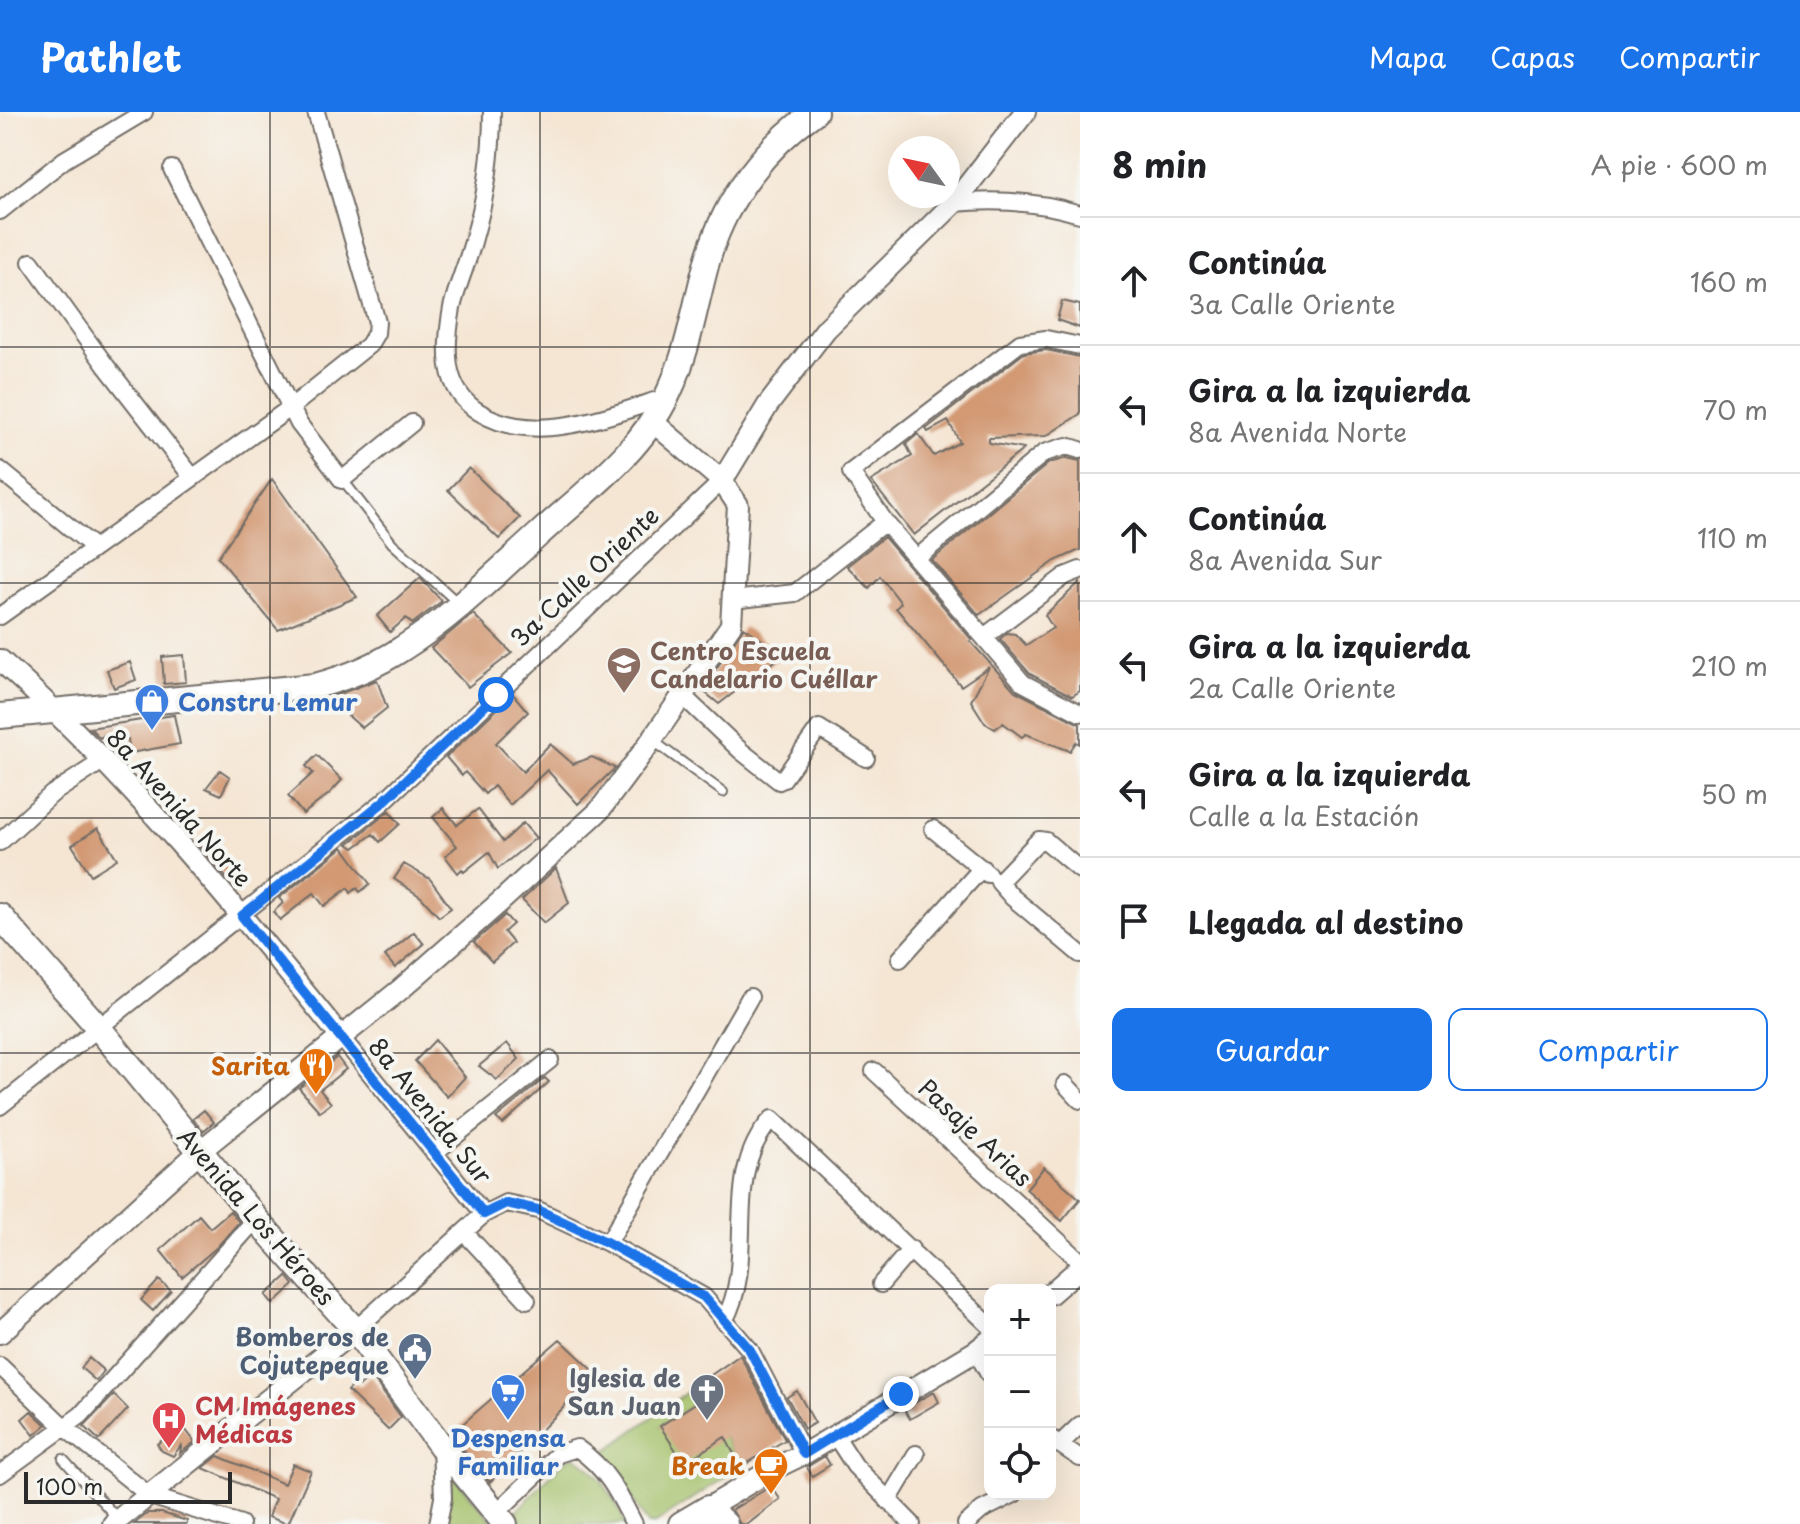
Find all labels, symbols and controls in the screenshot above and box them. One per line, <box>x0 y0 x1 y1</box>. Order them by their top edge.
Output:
text: Pathlet <box>40 28 182 85</box>
text: Mapa <box>1369 35 1446 78</box>
text: Capas <box>1490 35 1575 78</box>
text: Compartir <box>1619 35 1760 78</box>
north arrow <box>888 136 960 208</box>
text: 8 min <box>1112 138 1207 190</box>
text: A pie · 600 m <box>1591 145 1768 184</box>
text: Continúa <box>1188 239 1327 284</box>
icon: ahead <box>1112 259 1156 303</box>
text: 160 m <box>1690 262 1768 301</box>
text: 3a Calle Oriente <box>1188 284 1395 323</box>
text: Gira a la izquierda <box>1188 367 1471 412</box>
icon: left <box>1112 387 1156 431</box>
text: 70 m <box>1703 390 1768 429</box>
text: 8a Avenida Norte <box>1188 412 1407 451</box>
text: Continúa <box>1188 495 1327 540</box>
street label: 3a Calle Oriente <box>502 498 666 654</box>
icon: ahead <box>1112 515 1156 559</box>
text: 110 m <box>1697 518 1768 557</box>
text: 8a Avenida Sur <box>1188 540 1382 579</box>
text: Gira a la izquierda <box>1188 623 1471 668</box>
place label: Centro Escuela Candelario Cuéllar <box>650 632 878 696</box>
icon: left <box>1112 643 1156 687</box>
school or university icon: Centro Escuela Candelario Cuéllar <box>605 645 643 695</box>
text: 210 m <box>1691 646 1768 685</box>
text: 2a Calle Oriente <box>1188 668 1396 707</box>
route start <box>478 677 514 713</box>
shop icon: Constru Lemur <box>133 682 171 732</box>
place label: Constru Lemur <box>178 683 358 719</box>
street label: 8a Avenida Norte <box>99 720 261 894</box>
text: Gira a la izquierda <box>1188 751 1471 796</box>
icon: left <box>1112 771 1156 815</box>
text: 50 m <box>1701 774 1768 813</box>
text: Calle a la Estación <box>1188 796 1419 835</box>
icon: arrive <box>1112 899 1156 943</box>
text: Llegada al destino <box>1188 899 1463 944</box>
button: Guardar <box>1112 1008 1432 1091</box>
button: Compartir <box>1448 1008 1768 1091</box>
street label: 8a Avenida Sur <box>361 1029 502 1192</box>
restaurant icon: Sarita <box>297 1046 335 1096</box>
place label: Sarita <box>211 1047 290 1083</box>
street label: Pasaje Arias <box>911 1070 1041 1194</box>
street label: Avenida Los Héroes <box>170 1119 344 1313</box>
map controls <box>984 1284 1056 1500</box>
button: + <box>984 1284 1056 1356</box>
place label: Bomberos de Cojutepeque <box>235 1318 389 1382</box>
public building icon: Bomberos de Cojutepeque <box>396 1331 434 1381</box>
button: − <box>984 1356 1056 1428</box>
place label: Iglesia de San Juan <box>567 1359 681 1423</box>
supermarket icon: Despensa Familiar <box>489 1372 527 1422</box>
church icon: Iglesia de San Juan <box>688 1372 726 1422</box>
route end <box>883 1376 919 1412</box>
place label: CM Imágenes Médicas <box>195 1387 356 1451</box>
hospital icon: CM Imágenes Médicas <box>150 1400 188 1450</box>
place label: Despensa Familiar <box>450 1419 566 1483</box>
button: locate <box>984 1428 1056 1500</box>
cafe icon: Break <box>752 1446 790 1496</box>
place label: Break <box>671 1447 745 1483</box>
scale bar <box>24 1468 232 1504</box>
text: 100 m <box>36 1469 103 1502</box>

